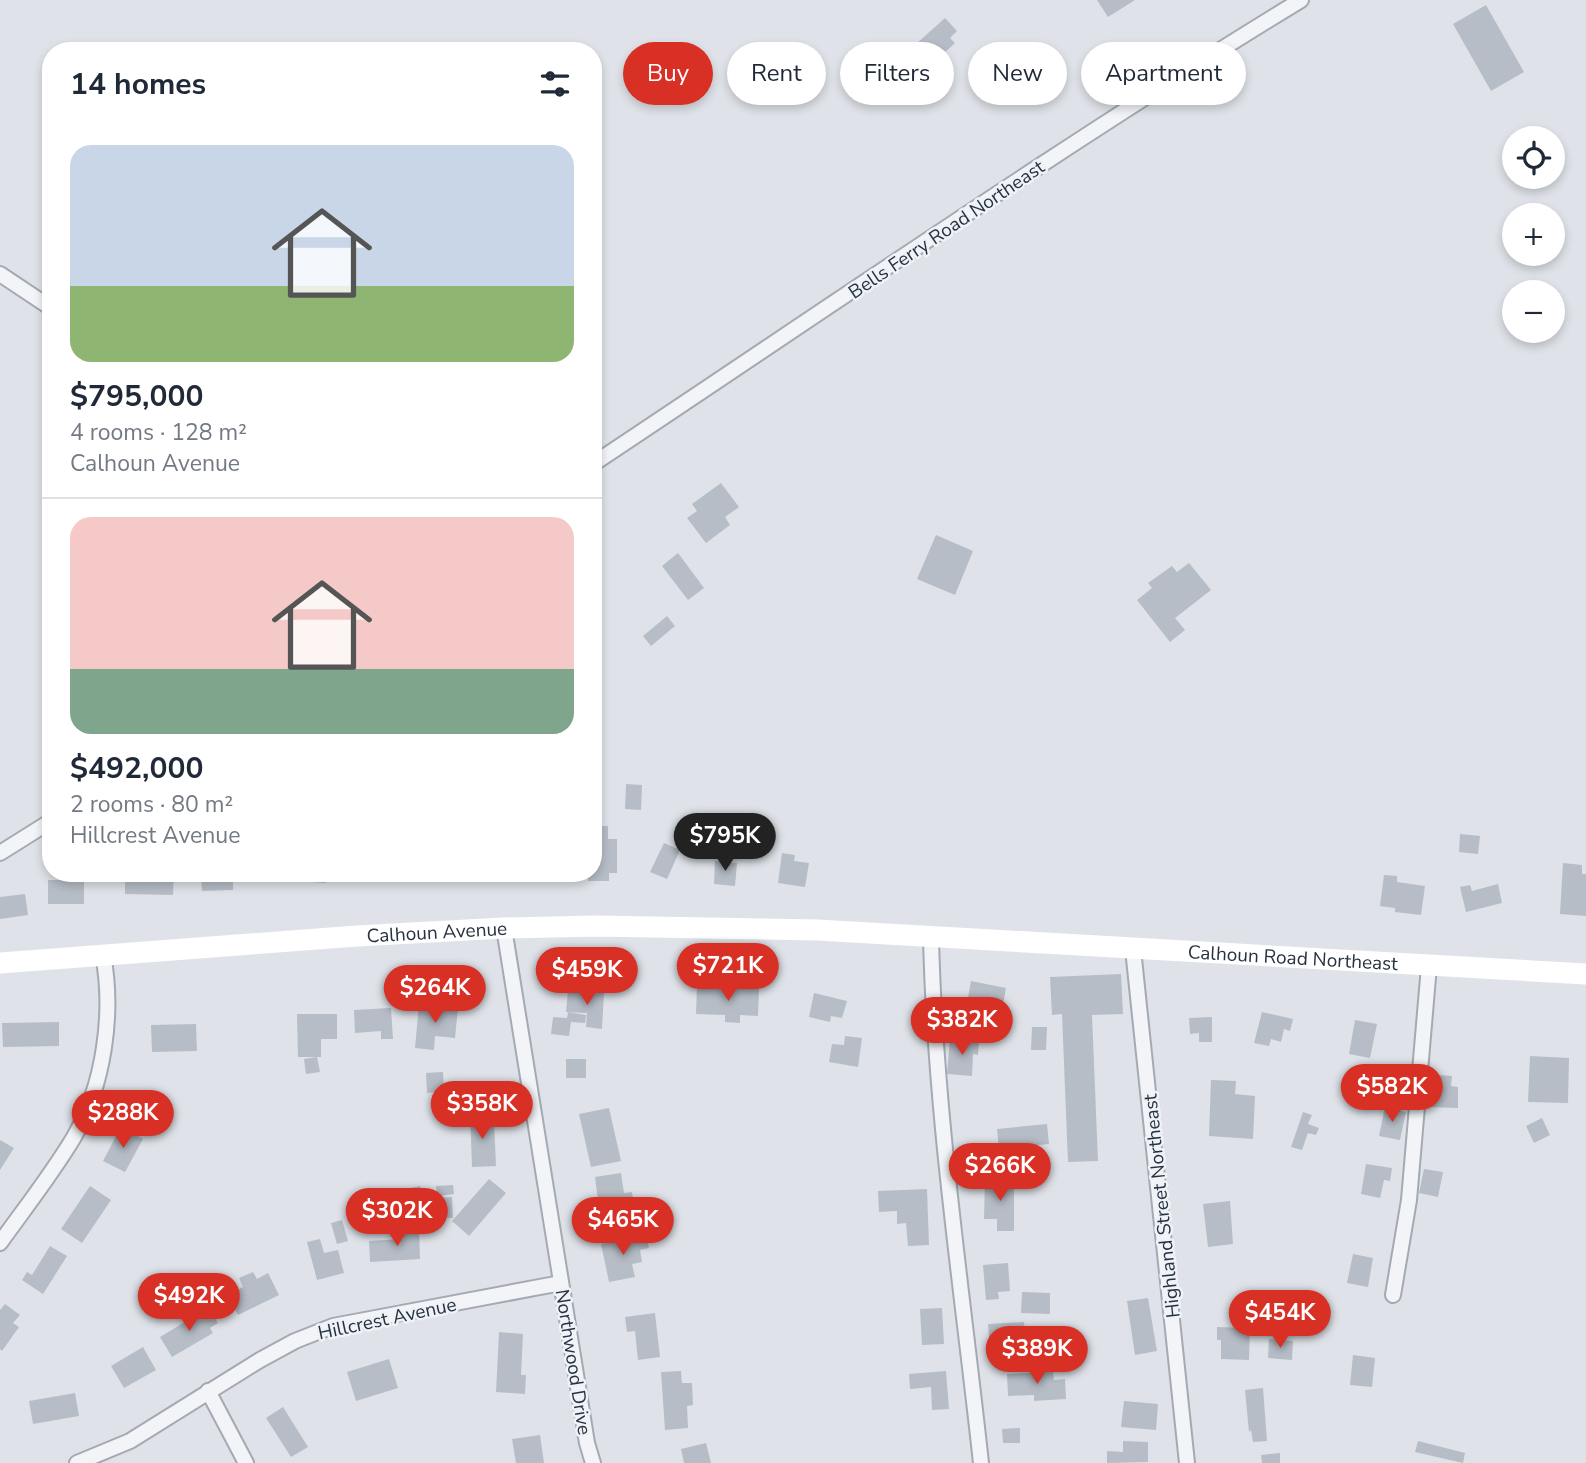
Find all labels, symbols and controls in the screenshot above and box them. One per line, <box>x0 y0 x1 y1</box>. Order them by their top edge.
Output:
chip: Buy <box>623 42 713 105</box>
chip: Rent <box>727 42 826 105</box>
chip: Filters <box>840 42 954 105</box>
chip: New <box>968 42 1067 105</box>
chip: Apartment <box>1081 42 1246 105</box>
text: 14 homes <box>70 64 206 105</box>
icon: filters <box>536 65 574 103</box>
map controls <box>1502 126 1565 343</box>
button: locate <box>1502 126 1565 189</box>
street label: Bells Ferry Road Northeast <box>843 154 1050 305</box>
icon: home <box>259 190 385 316</box>
button: + <box>1502 203 1565 266</box>
button: − <box>1502 280 1565 343</box>
text: $795,000 <box>70 376 203 417</box>
text: 4 rooms · 128 m² <box>70 417 247 448</box>
text: Calhoun Avenue <box>70 448 240 479</box>
icon: home <box>259 562 385 688</box>
text: $492,000 <box>70 748 203 789</box>
text: 2 rooms · 80 m² <box>70 789 233 820</box>
pin: $795K <box>676 814 774 873</box>
text: Hillcrest Avenue <box>70 820 241 851</box>
text: $795K <box>690 820 760 851</box>
street label: Calhoun Avenue <box>366 916 508 949</box>
street label: Calhoun Road Northeast <box>1187 939 1399 977</box>
pin: $721K <box>679 944 777 1003</box>
pin: $459K <box>538 948 636 1007</box>
text: $721K <box>693 950 763 981</box>
text: $459K <box>552 954 622 985</box>
pin: $264K <box>386 965 484 1025</box>
text: $264K <box>400 972 470 1003</box>
pin: $382K <box>913 998 1011 1057</box>
text: $382K <box>927 1004 997 1035</box>
pin: $582K <box>1343 1064 1441 1124</box>
text: $582K <box>1357 1071 1427 1102</box>
pin: $358K <box>433 1082 531 1141</box>
text: $358K <box>447 1088 517 1119</box>
pin: $288K <box>74 1090 172 1150</box>
street label: Highland Street Northeast <box>1137 1092 1187 1319</box>
text: $288K <box>88 1097 158 1128</box>
pin: $266K <box>951 1144 1049 1203</box>
text: $266K <box>965 1150 1035 1181</box>
pin: $302K <box>348 1188 446 1248</box>
text: $302K <box>362 1195 432 1226</box>
pin: $465K <box>574 1198 672 1257</box>
text: $465K <box>588 1204 658 1235</box>
pin: $492K <box>140 1274 238 1333</box>
text: $492K <box>154 1280 224 1311</box>
street label: Northwood Drive <box>549 1287 597 1437</box>
pin: $454K <box>1231 1290 1329 1350</box>
street label: Hillcrest Avenue <box>316 1292 459 1346</box>
text: $454K <box>1245 1297 1315 1328</box>
pin: $389K <box>988 1326 1086 1386</box>
text: $389K <box>1002 1333 1072 1364</box>

